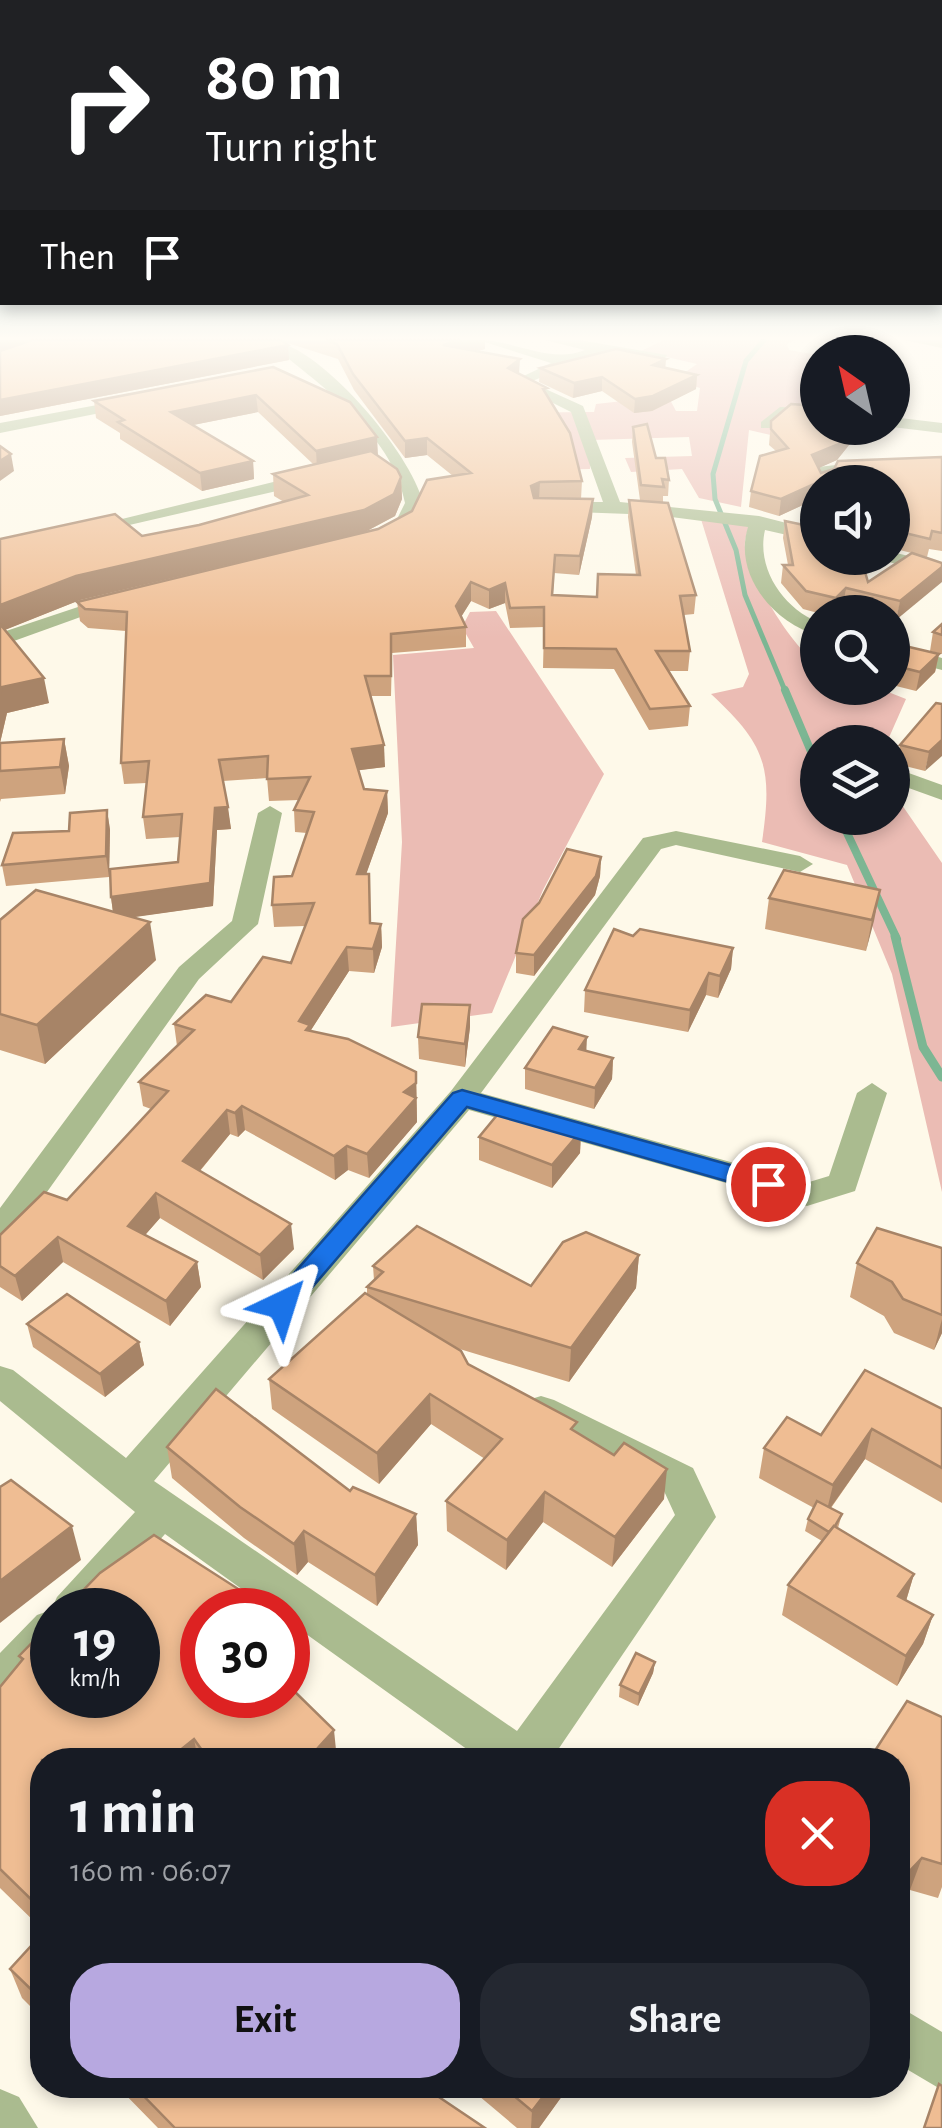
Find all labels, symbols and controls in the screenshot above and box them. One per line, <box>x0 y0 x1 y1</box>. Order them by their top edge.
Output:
icon: right <box>40 40 170 170</box>
text: 80 m <box>205 43 343 113</box>
text: Turn right <box>205 125 377 170</box>
icon: arrive <box>135 230 190 285</box>
text: Then <box>40 239 115 277</box>
north arrow <box>800 335 910 445</box>
map controls <box>800 335 910 835</box>
button: sound <box>800 465 910 575</box>
button: search <box>800 595 910 705</box>
button: layers <box>800 725 910 835</box>
pin <box>726 1142 811 1227</box>
icon: arrive <box>741 1157 796 1212</box>
position arrow <box>230 1253 334 1357</box>
speed limit sign: 30 <box>180 1588 310 1718</box>
text: 19 <box>74 1616 116 1666</box>
text: km/h <box>69 1666 121 1691</box>
button: close <box>765 1781 870 1886</box>
text: 1 min <box>70 1784 196 1844</box>
text: 160 m · 06:07 <box>70 1855 231 1887</box>
button: Exit <box>70 1963 460 2078</box>
button: Share <box>480 1963 870 2078</box>

